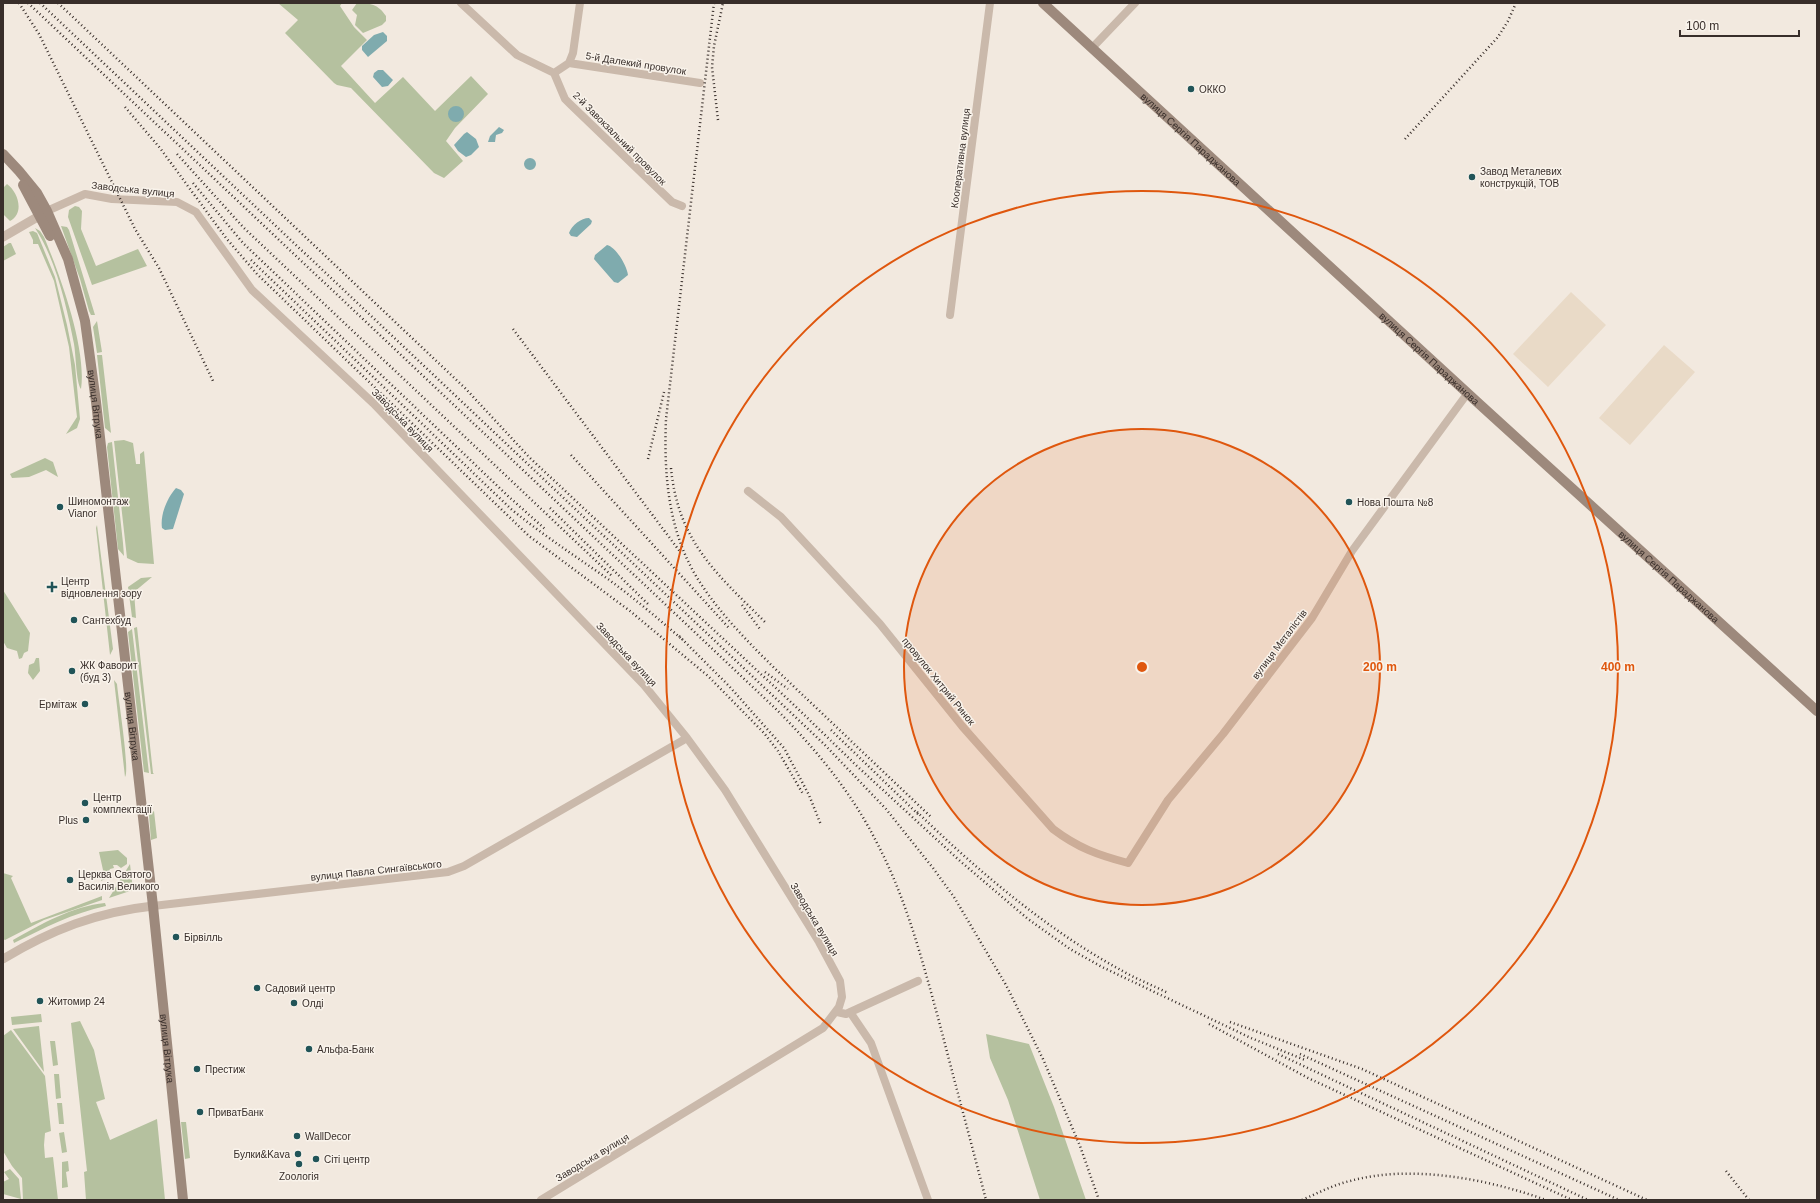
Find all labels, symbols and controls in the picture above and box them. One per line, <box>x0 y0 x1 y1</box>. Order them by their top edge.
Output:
scale bar <box>1680 12 1799 38</box>
text: 100 m <box>1686 19 1719 33</box>
street label: 5-й Далекий провулок <box>585 50 688 77</box>
marker: ОККО <box>1186 84 1196 94</box>
place label: ОККО <box>1199 84 1226 95</box>
street label: 2-й Завокзальний провулок <box>571 90 669 188</box>
street label: вулиця Сергія Параджанова <box>1138 91 1243 188</box>
street label: Кооперативна вулиця <box>949 107 972 209</box>
place label: Завод Металевих конструкцій, ТОВ <box>1480 166 1562 189</box>
marker: Завод Металевих конструкцій, ТОВ <box>1467 172 1477 182</box>
street label: Заводська вулиця <box>91 180 175 199</box>
street label: вулиця Сергія Параджанова <box>1377 310 1482 408</box>
street label: вулиця Вітрука <box>86 369 105 440</box>
street label: Заводська вулиця <box>370 386 436 454</box>
place label: Шиномонтаж Vianor <box>68 496 129 519</box>
marker: Нова Пошта №8 <box>1344 497 1354 507</box>
place label: Нова Пошта №8 <box>1357 497 1434 508</box>
marker: Шиномонтаж Vianor <box>55 502 65 512</box>
street label: вулиця Сергія Параджанова <box>1616 529 1721 625</box>
place label: Центр відновлення зору <box>61 576 142 599</box>
marker: Центр відновлення зору <box>46 581 58 593</box>
street label: вулиця Металістів <box>1250 607 1309 681</box>
marker: Сантехбуд <box>69 615 79 625</box>
place label: Сантехбуд <box>82 615 131 626</box>
street label: Заводська вулиця <box>594 620 659 689</box>
street label: провулок Хитрий Ринок <box>900 635 978 728</box>
place label: ЖК Фаворит (буд 3) <box>80 660 138 683</box>
centre of rings <box>1135 660 1149 674</box>
text: 200 m <box>1363 660 1397 674</box>
text: 400 m <box>1601 660 1635 674</box>
marker: ЖК Фаворит (буд 3) <box>67 666 77 676</box>
street label: вулиця Вітрука <box>123 691 142 762</box>
place label: Ермітаж <box>39 699 77 710</box>
marker: Ермітаж <box>80 699 90 709</box>
place label: Центр комплектації <box>93 792 152 815</box>
marker: Центр комплектації <box>80 798 90 808</box>
place label: Plus <box>59 815 78 826</box>
marker: Plus <box>81 815 91 825</box>
street label: вулиця Павла Сингаївського <box>310 858 443 883</box>
place label: Церква Святого Василія Великого <box>78 869 160 892</box>
marker: Церква Святого Василія Великого <box>65 875 75 885</box>
street label: Заводська вулиця <box>788 881 841 958</box>
marker: Бірвілль <box>171 932 181 942</box>
place label: Бірвілль <box>184 932 223 943</box>
marker: Садовий центр <box>252 983 262 993</box>
place label: Садовий центр <box>265 983 336 994</box>
marker: Житомир 24 <box>35 996 45 1006</box>
place label: Житомир 24 <box>48 996 105 1007</box>
marker: Олді <box>289 998 299 1008</box>
place label: Олді <box>302 998 324 1009</box>
street label: вулиця Вітрука <box>158 1013 176 1084</box>
marker: Альфа-Банк <box>304 1044 314 1054</box>
place label: Альфа-Банк <box>317 1044 374 1055</box>
marker: Престиж <box>192 1064 202 1074</box>
place label: Престиж <box>205 1064 245 1075</box>
marker: ПриватБанк <box>195 1107 205 1117</box>
place label: ПриватБанк <box>208 1107 264 1118</box>
marker: WallDecor <box>292 1131 302 1141</box>
place label: WallDecor <box>305 1131 351 1142</box>
street label: Заводська вулиця <box>554 1131 631 1184</box>
place label: Булки&Kava <box>234 1149 290 1160</box>
marker: Булки&Kava <box>293 1149 303 1159</box>
marker: Сіті центр <box>311 1154 321 1164</box>
place label: Сіті центр <box>324 1154 370 1165</box>
marker: Zooлогія <box>294 1159 304 1169</box>
place label: Zooлогія <box>279 1171 319 1182</box>

